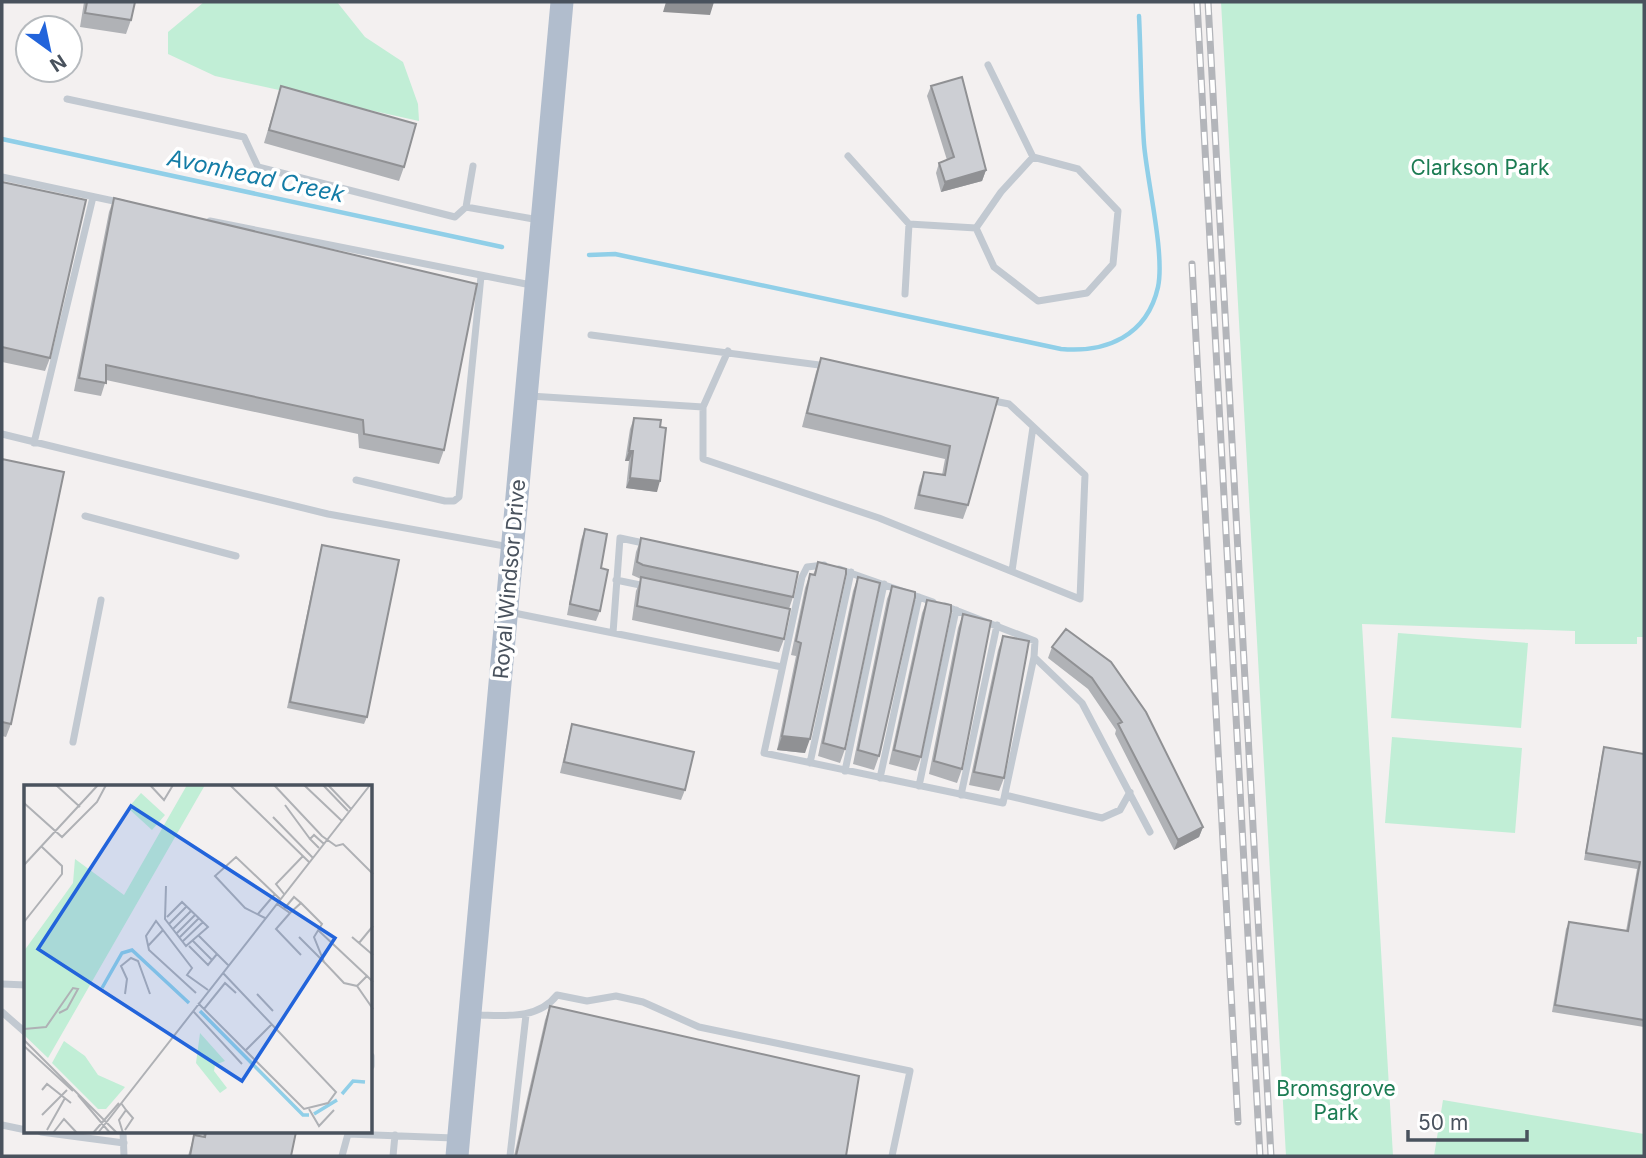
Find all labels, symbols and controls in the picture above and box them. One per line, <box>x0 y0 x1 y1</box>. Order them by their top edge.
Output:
north arrow <box>14 14 84 84</box>
text: N <box>46 49 70 76</box>
water label: Avonhead Creek <box>164 143 347 208</box>
park label: Clarkson Park <box>1411 155 1550 180</box>
street label: Royal Windsor Drive <box>488 478 530 680</box>
inset map <box>24 785 373 1134</box>
park label: Bromsgrove Park <box>1276 1076 1396 1125</box>
scale bar <box>1408 1098 1527 1142</box>
text: 50 m <box>1418 1110 1468 1135</box>

